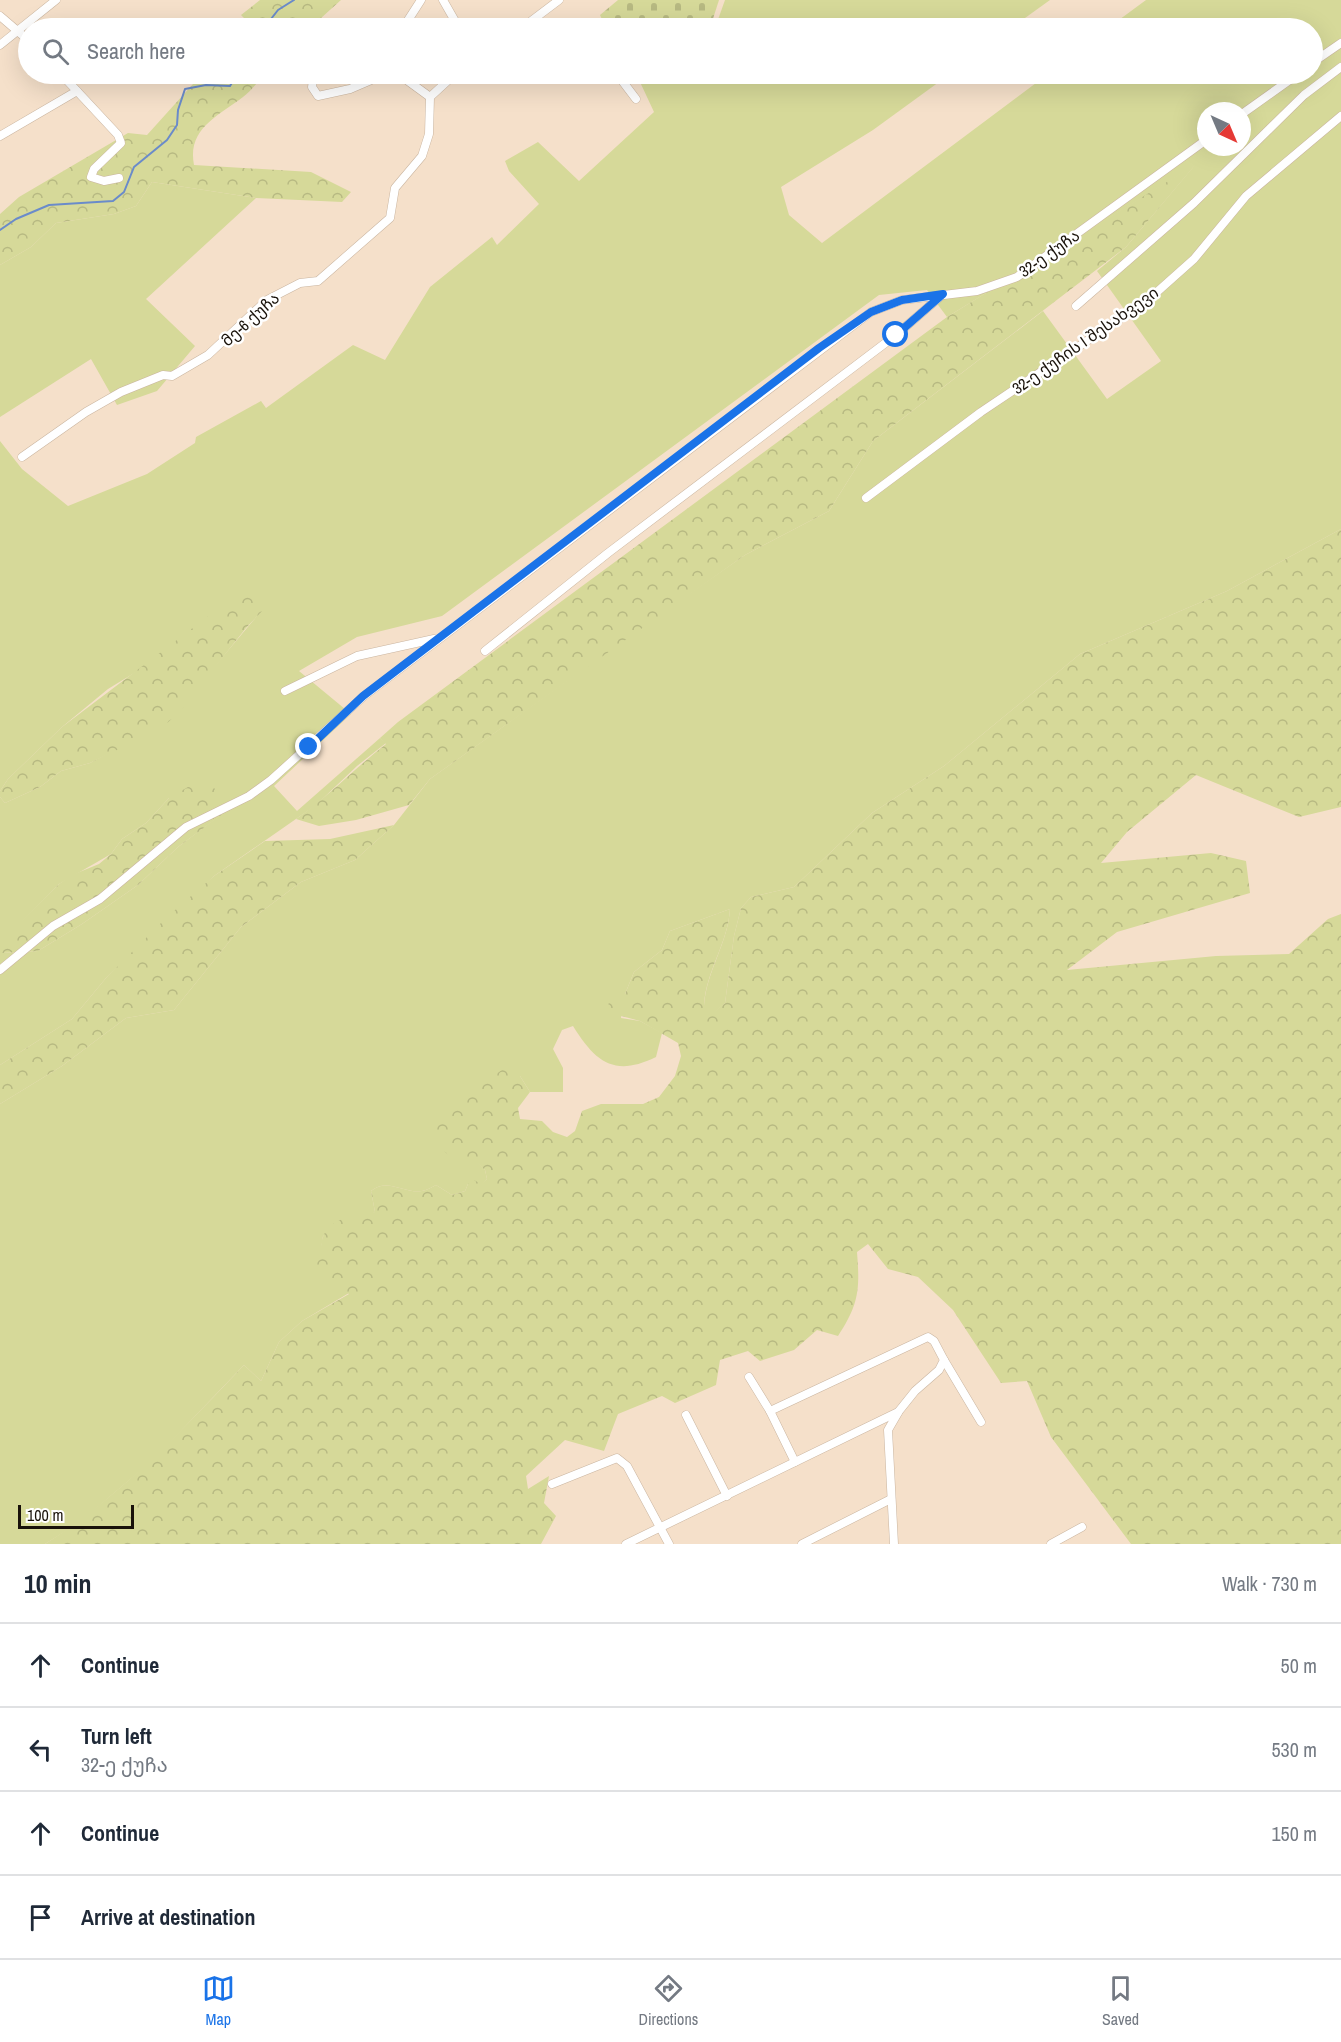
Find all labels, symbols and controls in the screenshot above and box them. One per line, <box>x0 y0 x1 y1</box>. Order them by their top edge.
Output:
search box <box>18 18 1323 84</box>
icon: search <box>39 35 72 68</box>
text: Search here <box>87 36 185 66</box>
north arrow <box>1197 102 1251 156</box>
street label: 32-ე ქუჩა <box>1014 224 1084 282</box>
street label: 32-ე ქუჩის I შესახვევი <box>1007 281 1163 399</box>
street label: მე-6 ქუჩა <box>216 287 284 351</box>
route start <box>882 321 908 347</box>
route end <box>295 733 321 759</box>
scale bar <box>18 1502 134 1530</box>
text: 100 m <box>27 1504 63 1526</box>
text: 10 min <box>24 1566 92 1601</box>
text: Walk · 730 m <box>1222 1570 1317 1597</box>
icon: ahead <box>24 1649 57 1682</box>
text: Continue <box>81 1650 159 1680</box>
text: 50 m <box>1281 1652 1317 1679</box>
text: Turn left <box>81 1721 152 1751</box>
icon: left <box>24 1733 57 1766</box>
text: 530 m <box>1271 1736 1317 1763</box>
text: 32-ე ქუჩა <box>81 1751 168 1778</box>
icon: ahead <box>24 1817 57 1850</box>
text: Continue <box>81 1818 159 1848</box>
text: 150 m <box>1271 1820 1317 1847</box>
icon: arrive <box>24 1901 57 1934</box>
text: Arrive at destination <box>81 1902 255 1932</box>
tab: Map <box>202 1972 235 2030</box>
tab: Directions <box>638 1972 698 2030</box>
tab: Saved <box>1102 1972 1139 2030</box>

